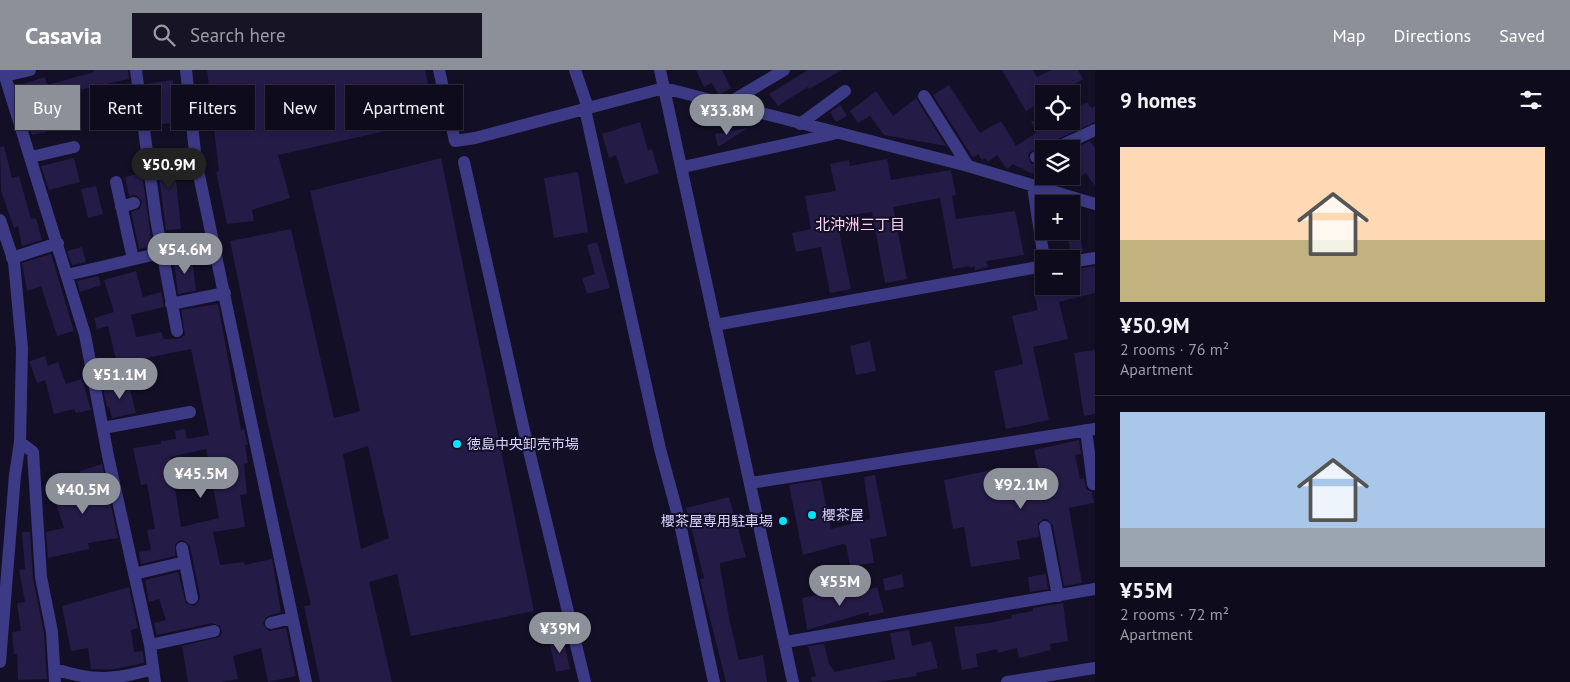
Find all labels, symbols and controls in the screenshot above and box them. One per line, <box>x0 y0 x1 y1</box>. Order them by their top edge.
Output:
search box <box>132 13 482 58</box>
text: Casavia <box>25 20 102 51</box>
icon: search <box>150 21 178 49</box>
text: Search here <box>190 23 286 47</box>
text: Map <box>1333 24 1365 47</box>
text: Directions <box>1393 24 1471 47</box>
text: Saved <box>1499 24 1545 47</box>
chip: Buy <box>15 85 80 130</box>
chip: Rent <box>90 85 161 130</box>
chip: Filters <box>171 85 255 130</box>
chip: New <box>265 85 335 130</box>
chip: Apartment <box>345 85 463 130</box>
map controls <box>1035 85 1080 295</box>
button: locate <box>1035 85 1080 130</box>
icon: filters <box>1517 86 1545 114</box>
text: 9 homes <box>1120 87 1196 114</box>
pin: ¥33.8M <box>686 93 768 136</box>
text: ¥33.8M <box>700 100 754 120</box>
button: layers <box>1035 140 1080 185</box>
pin: ¥50.9M <box>128 148 210 190</box>
text: ¥50.9M <box>142 154 196 174</box>
icon: home <box>1288 179 1378 269</box>
button: + <box>1035 195 1080 240</box>
district label: 北沖洲三丁目 <box>815 215 905 234</box>
pin: ¥54.6M <box>144 232 226 275</box>
text: ¥54.6M <box>158 239 212 259</box>
button: − <box>1035 250 1080 295</box>
text: ¥50.9M <box>1120 312 1190 339</box>
text: 2 rooms · 76 m² <box>1120 339 1229 359</box>
pin: ¥51.1M <box>79 358 161 400</box>
text: Apartment <box>1120 359 1193 379</box>
text: ¥51.1M <box>93 364 147 384</box>
place label: 徳島中央卸売市場 <box>467 435 579 453</box>
marker: 徳島中央卸売市場 <box>451 438 463 450</box>
icon: home <box>1288 445 1378 535</box>
pin: ¥45.5M <box>160 456 242 499</box>
text: ¥45.5M <box>174 463 228 483</box>
pin: ¥92.1M <box>980 468 1062 510</box>
pin: ¥40.5M <box>42 472 124 515</box>
text: ¥92.1M <box>994 474 1048 494</box>
text: ¥40.5M <box>56 479 110 499</box>
place label: 櫻茶屋 <box>822 506 864 524</box>
marker: 櫻茶屋 <box>806 509 818 521</box>
place label: 櫻茶屋専用駐車場 <box>661 512 773 530</box>
marker: 櫻茶屋専用駐車場 <box>777 515 789 527</box>
pin: ¥55M <box>810 564 870 607</box>
text: ¥55M <box>820 571 860 591</box>
text: ¥55M <box>1120 577 1173 604</box>
text: 2 rooms · 72 m² <box>1120 604 1229 624</box>
pin: ¥39M <box>530 612 590 654</box>
text: ¥39M <box>540 618 580 638</box>
text: Apartment <box>1120 624 1193 644</box>

